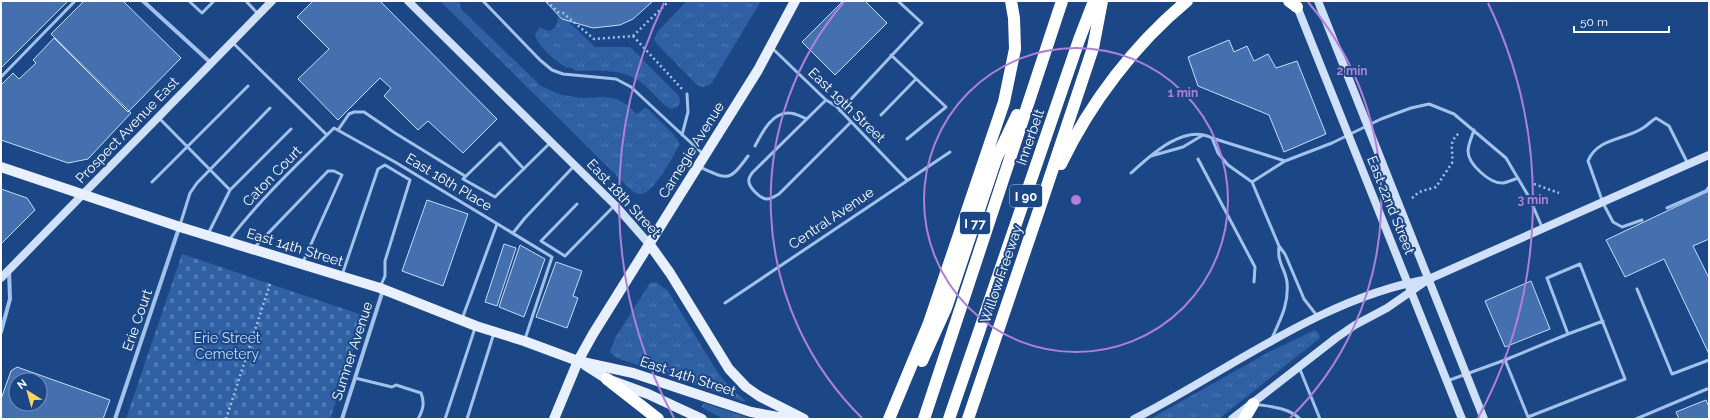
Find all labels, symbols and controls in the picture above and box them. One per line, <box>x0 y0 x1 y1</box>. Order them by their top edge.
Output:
scale bar <box>1574 8 1669 34</box>
text: 50 m <box>1580 15 1608 29</box>
street label: East 19th Street <box>805 64 889 146</box>
text: 2 min <box>1336 64 1368 78</box>
street label: Prospect Avenue East <box>72 73 182 186</box>
text: 1 min <box>1168 86 1198 100</box>
street label: Carnegie Avenue <box>655 99 727 201</box>
street label: Innerbelt <box>1013 107 1047 167</box>
street label: Caton Court <box>239 142 305 209</box>
street label: East 16th Place <box>403 150 495 214</box>
street label: East 22nd Street <box>1364 153 1418 257</box>
street label: East 18th Street <box>584 156 664 240</box>
street label: Central Avenue <box>786 184 876 252</box>
road number: I 90 <box>1010 185 1042 207</box>
centre of rings <box>1069 193 1083 207</box>
text: 3 min <box>1517 193 1549 207</box>
road number: I 77 <box>960 212 990 234</box>
street label: Willow Freeway <box>977 222 1025 325</box>
street label: East 14th Street <box>245 225 345 269</box>
street label: Erie Court <box>119 287 155 353</box>
street label: Sumner Avenue <box>328 300 376 402</box>
park label: Erie Street Cemetery <box>193 330 261 362</box>
street label: East 14th Street <box>638 353 738 399</box>
north arrow <box>8 372 48 412</box>
text: N <box>15 377 30 392</box>

